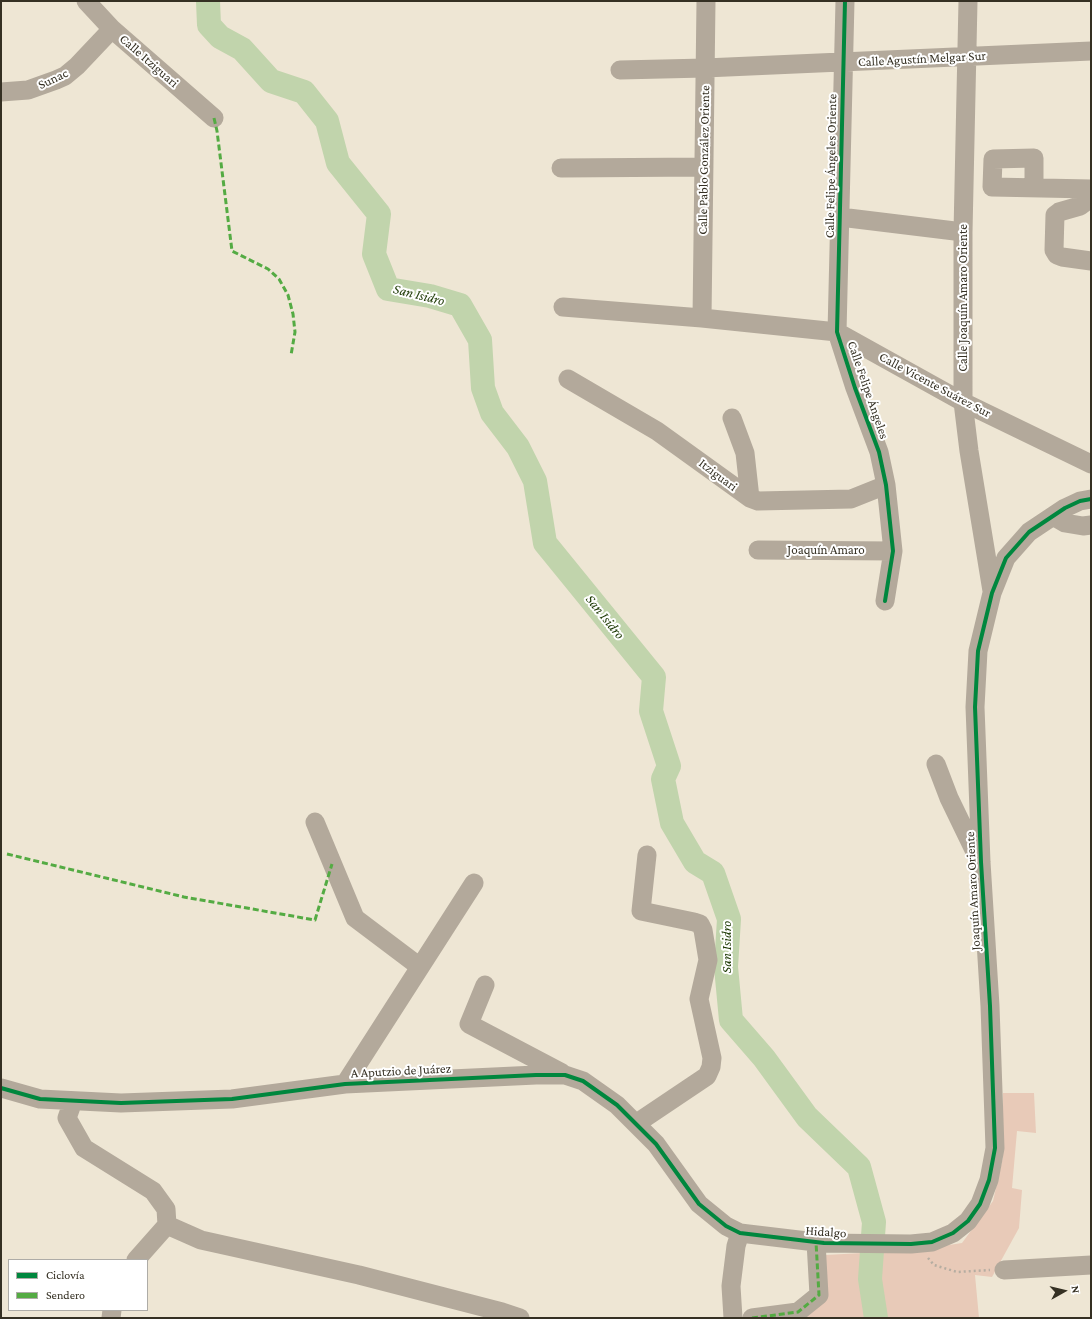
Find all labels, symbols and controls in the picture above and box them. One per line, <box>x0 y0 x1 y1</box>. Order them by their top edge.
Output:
street label: Calle Itziguari <box>116 31 182 91</box>
street label: Calle Agustín Melgar Sur <box>858 48 986 70</box>
street label: Sunac <box>35 65 71 93</box>
street label: Calle Pablo González Oriente <box>695 85 713 235</box>
street label: Calle Felipe Ángeles Oriente <box>822 94 840 238</box>
street label: Calle Joaquín Amaro Oriente <box>955 224 971 372</box>
water label: San Isidro <box>392 281 446 309</box>
street label: Calle Felipe Ángeles <box>844 339 892 441</box>
street label: Calle Vicente Suárez Sur <box>877 349 993 421</box>
street label: Itziguari <box>696 455 740 495</box>
street label: Joaquín Amaro <box>787 542 865 558</box>
water label: San Isidro <box>582 591 628 643</box>
street label: Joaquín Amaro Oriente <box>962 831 984 951</box>
water label: San Isidro <box>719 921 735 973</box>
street label: A Aputzio de Juárez <box>350 1061 452 1081</box>
street label: Hidalgo <box>805 1223 847 1241</box>
legend <box>8 1259 148 1311</box>
text: Ciclovía <box>46 1268 84 1282</box>
north arrow <box>1044 1271 1084 1311</box>
text: N <box>1069 1285 1082 1294</box>
text: Sendero <box>46 1288 85 1302</box>

